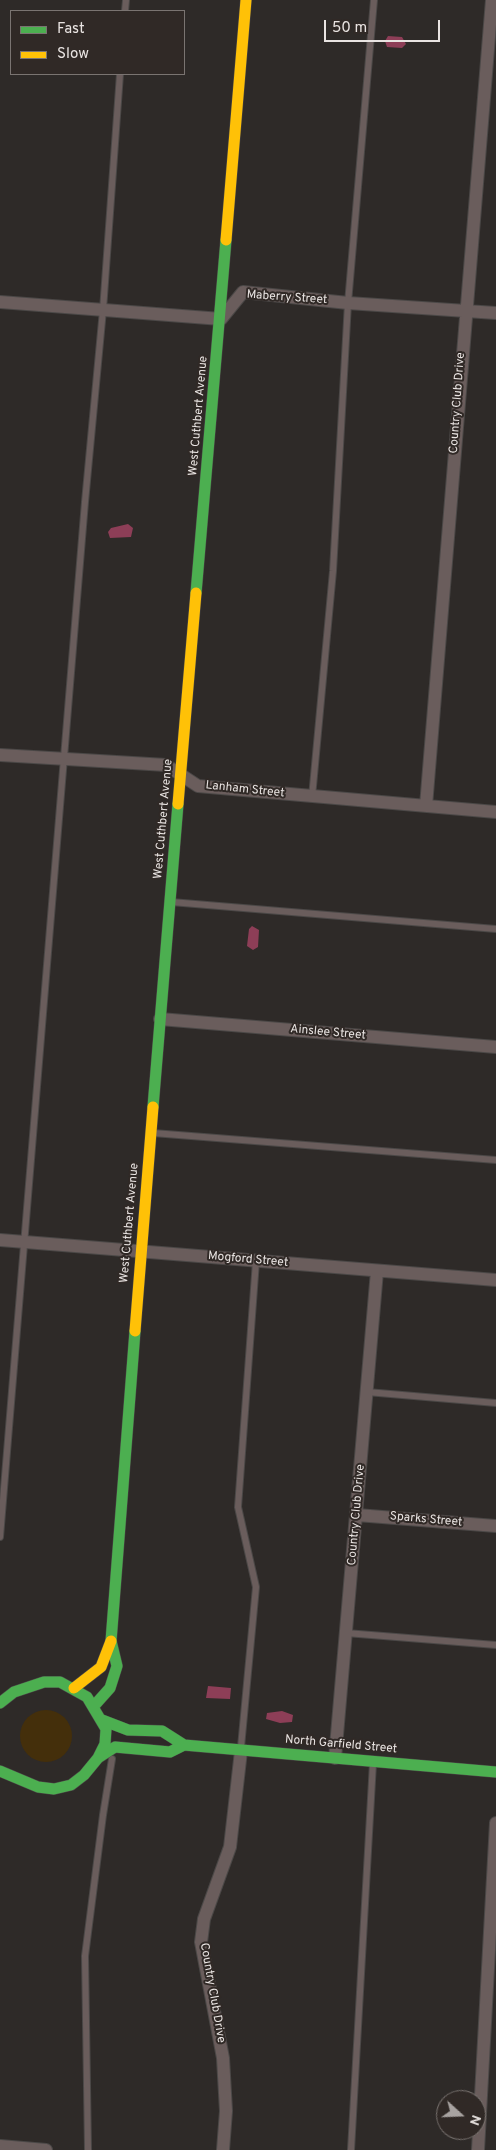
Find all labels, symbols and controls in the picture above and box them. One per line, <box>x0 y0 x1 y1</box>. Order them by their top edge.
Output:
legend <box>10 10 185 75</box>
scale bar <box>326 10 442 42</box>
text: 50 m <box>332 19 367 38</box>
text: Fast <box>57 20 85 39</box>
text: Slow <box>57 45 89 64</box>
street label: Maberry Street <box>246 288 328 308</box>
street label: Country Club Drive <box>447 352 469 454</box>
street label: West Cuthbert Avenue <box>187 355 211 477</box>
street label: West Cuthbert Avenue <box>152 758 176 880</box>
street label: Lanham Street <box>205 779 285 801</box>
street label: Ainslee Street <box>290 1023 366 1043</box>
street label: West Cuthbert Avenue <box>118 1162 142 1284</box>
street label: Mogford Street <box>207 1249 289 1271</box>
street label: Country Club Drive <box>345 1464 369 1566</box>
street label: Sparks Street <box>389 1510 463 1530</box>
street label: North Garfield Street <box>284 1733 398 1757</box>
street label: Country Club Drive <box>196 1942 228 2044</box>
north arrow <box>436 2090 486 2140</box>
text: N <box>465 2112 484 2128</box>

